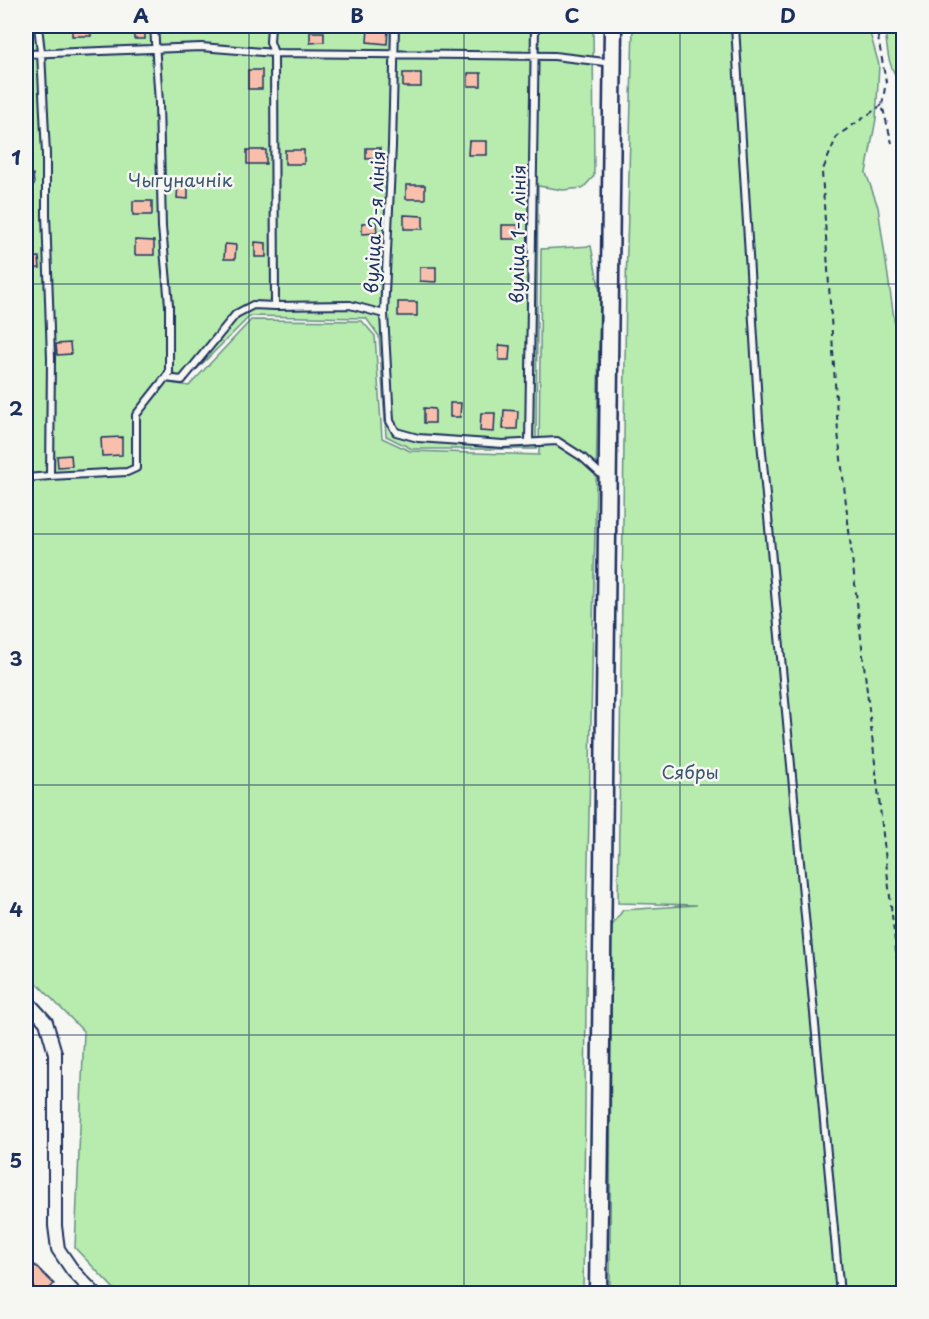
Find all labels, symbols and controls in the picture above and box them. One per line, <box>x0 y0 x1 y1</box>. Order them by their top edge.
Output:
text: A <box>133 0 149 30</box>
text: B <box>350 0 364 30</box>
text: C <box>564 0 580 30</box>
text: D <box>780 0 796 30</box>
text: 1 <box>11 142 21 172</box>
street label: вуліца 2-я лінія <box>357 150 391 294</box>
street label: вуліца 1-я лінія <box>502 164 532 304</box>
park label: Чыгуначнік <box>128 166 233 193</box>
text: 2 <box>9 393 23 423</box>
text: 3 <box>9 643 23 673</box>
park label: Сябры <box>661 758 719 785</box>
text: 4 <box>9 894 23 924</box>
text: 5 <box>10 1145 22 1175</box>

